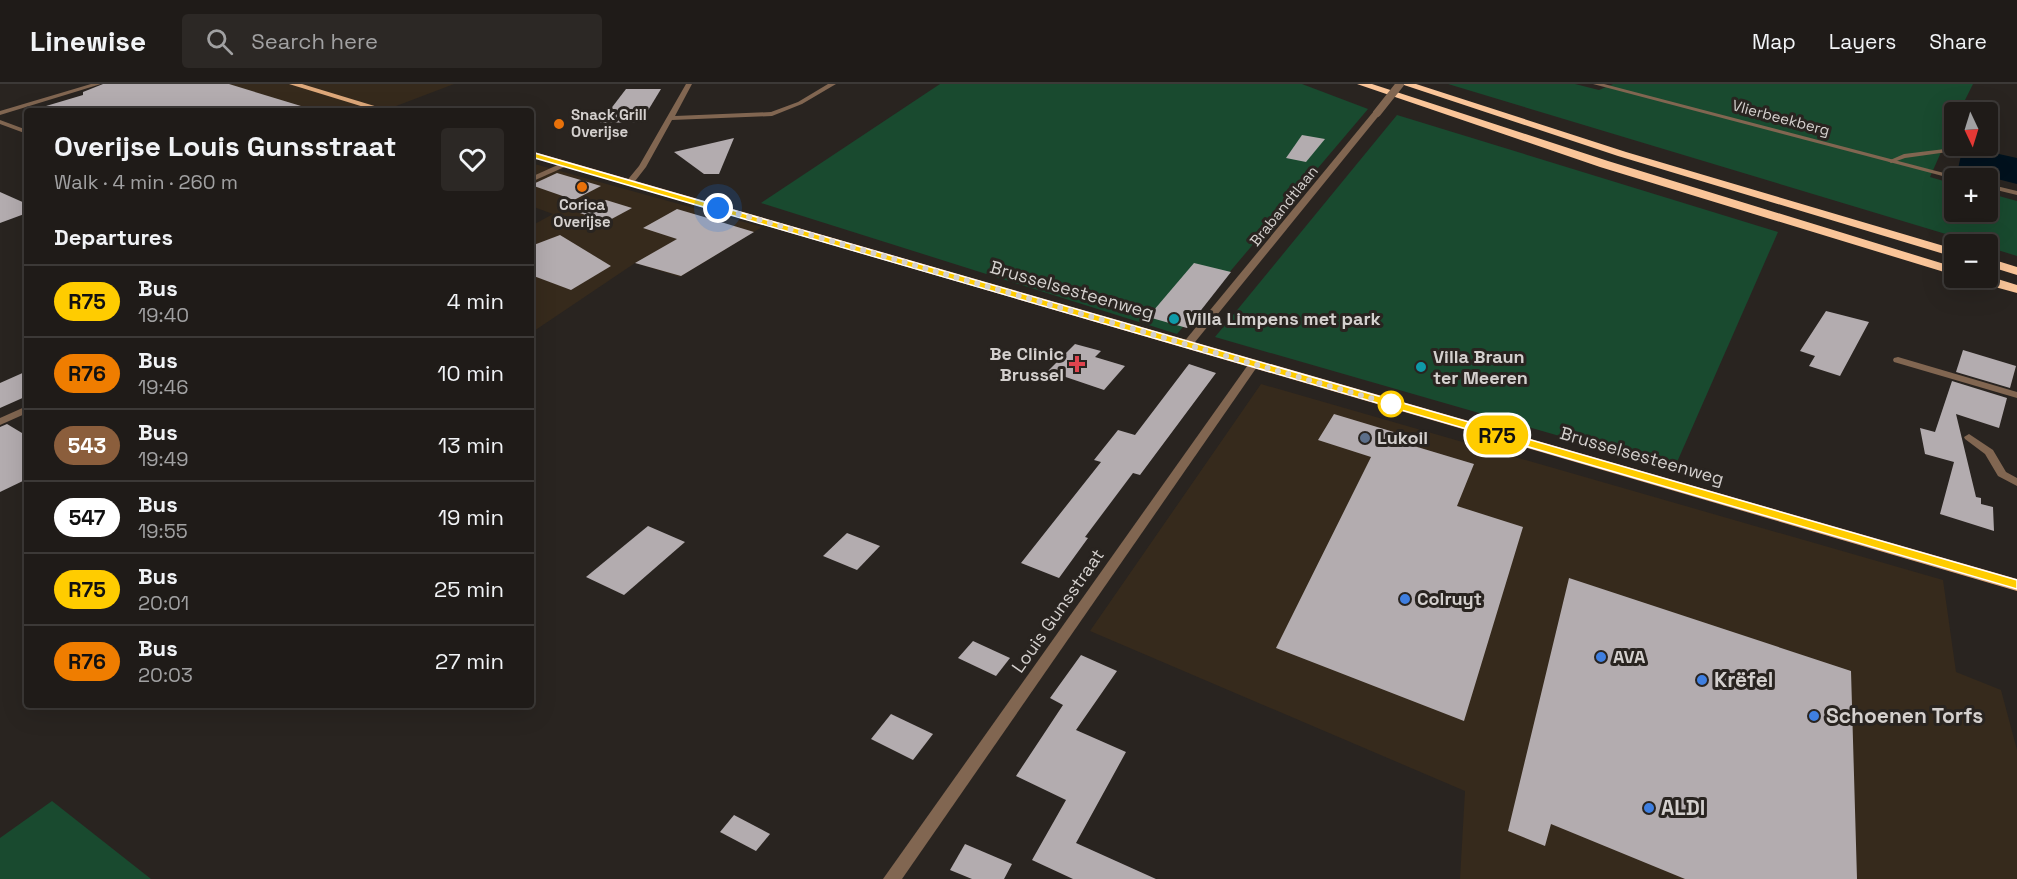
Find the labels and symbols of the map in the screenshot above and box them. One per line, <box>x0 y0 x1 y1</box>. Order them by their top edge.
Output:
street label: Vlierbeekberg <box>1730 95 1832 140</box>
north arrow <box>1944 102 1998 156</box>
place label: Snack Grill Overijse <box>571 105 647 141</box>
marker: Snack Grill Overijse <box>552 117 566 131</box>
street label: Brabandtlaan <box>1245 162 1322 250</box>
marker: Corica Overijse <box>575 180 589 194</box>
your location <box>703 193 733 223</box>
place label: Corica Overijse <box>553 195 611 231</box>
street label: Brusselsesteenweg <box>987 255 1157 324</box>
place label: Villa Limpens met park <box>1186 307 1381 330</box>
marker: Villa Limpens met park <box>1167 312 1181 326</box>
place label: Be Clinic Brussel <box>989 342 1064 386</box>
place label: Villa Braun ter Meeren <box>1433 345 1528 389</box>
marker: Be Clinic Brussel <box>1068 355 1086 373</box>
marker: Villa Braun ter Meeren <box>1414 360 1428 374</box>
unlabelled marker <box>1378 391 1404 417</box>
line badge: R75 <box>1462 416 1532 454</box>
street label: Brusselsesteenweg <box>1557 421 1727 490</box>
place label: Lukoil <box>1377 426 1428 449</box>
marker: Lukoil <box>1358 431 1372 445</box>
street label: Louis Gunsstraat <box>1006 544 1109 677</box>
place label: Colruyt <box>1417 587 1482 610</box>
marker: Colruyt <box>1398 592 1412 606</box>
place label: AVA <box>1613 645 1646 668</box>
marker: AVA <box>1594 650 1608 664</box>
place label: Krëfel <box>1714 666 1773 693</box>
marker: Krëfel <box>1695 673 1709 687</box>
place label: Schoenen Torfs <box>1826 702 1983 729</box>
marker: Schoenen Torfs <box>1807 709 1821 723</box>
place label: ALDI <box>1661 794 1705 821</box>
marker: ALDI <box>1642 801 1656 815</box>

